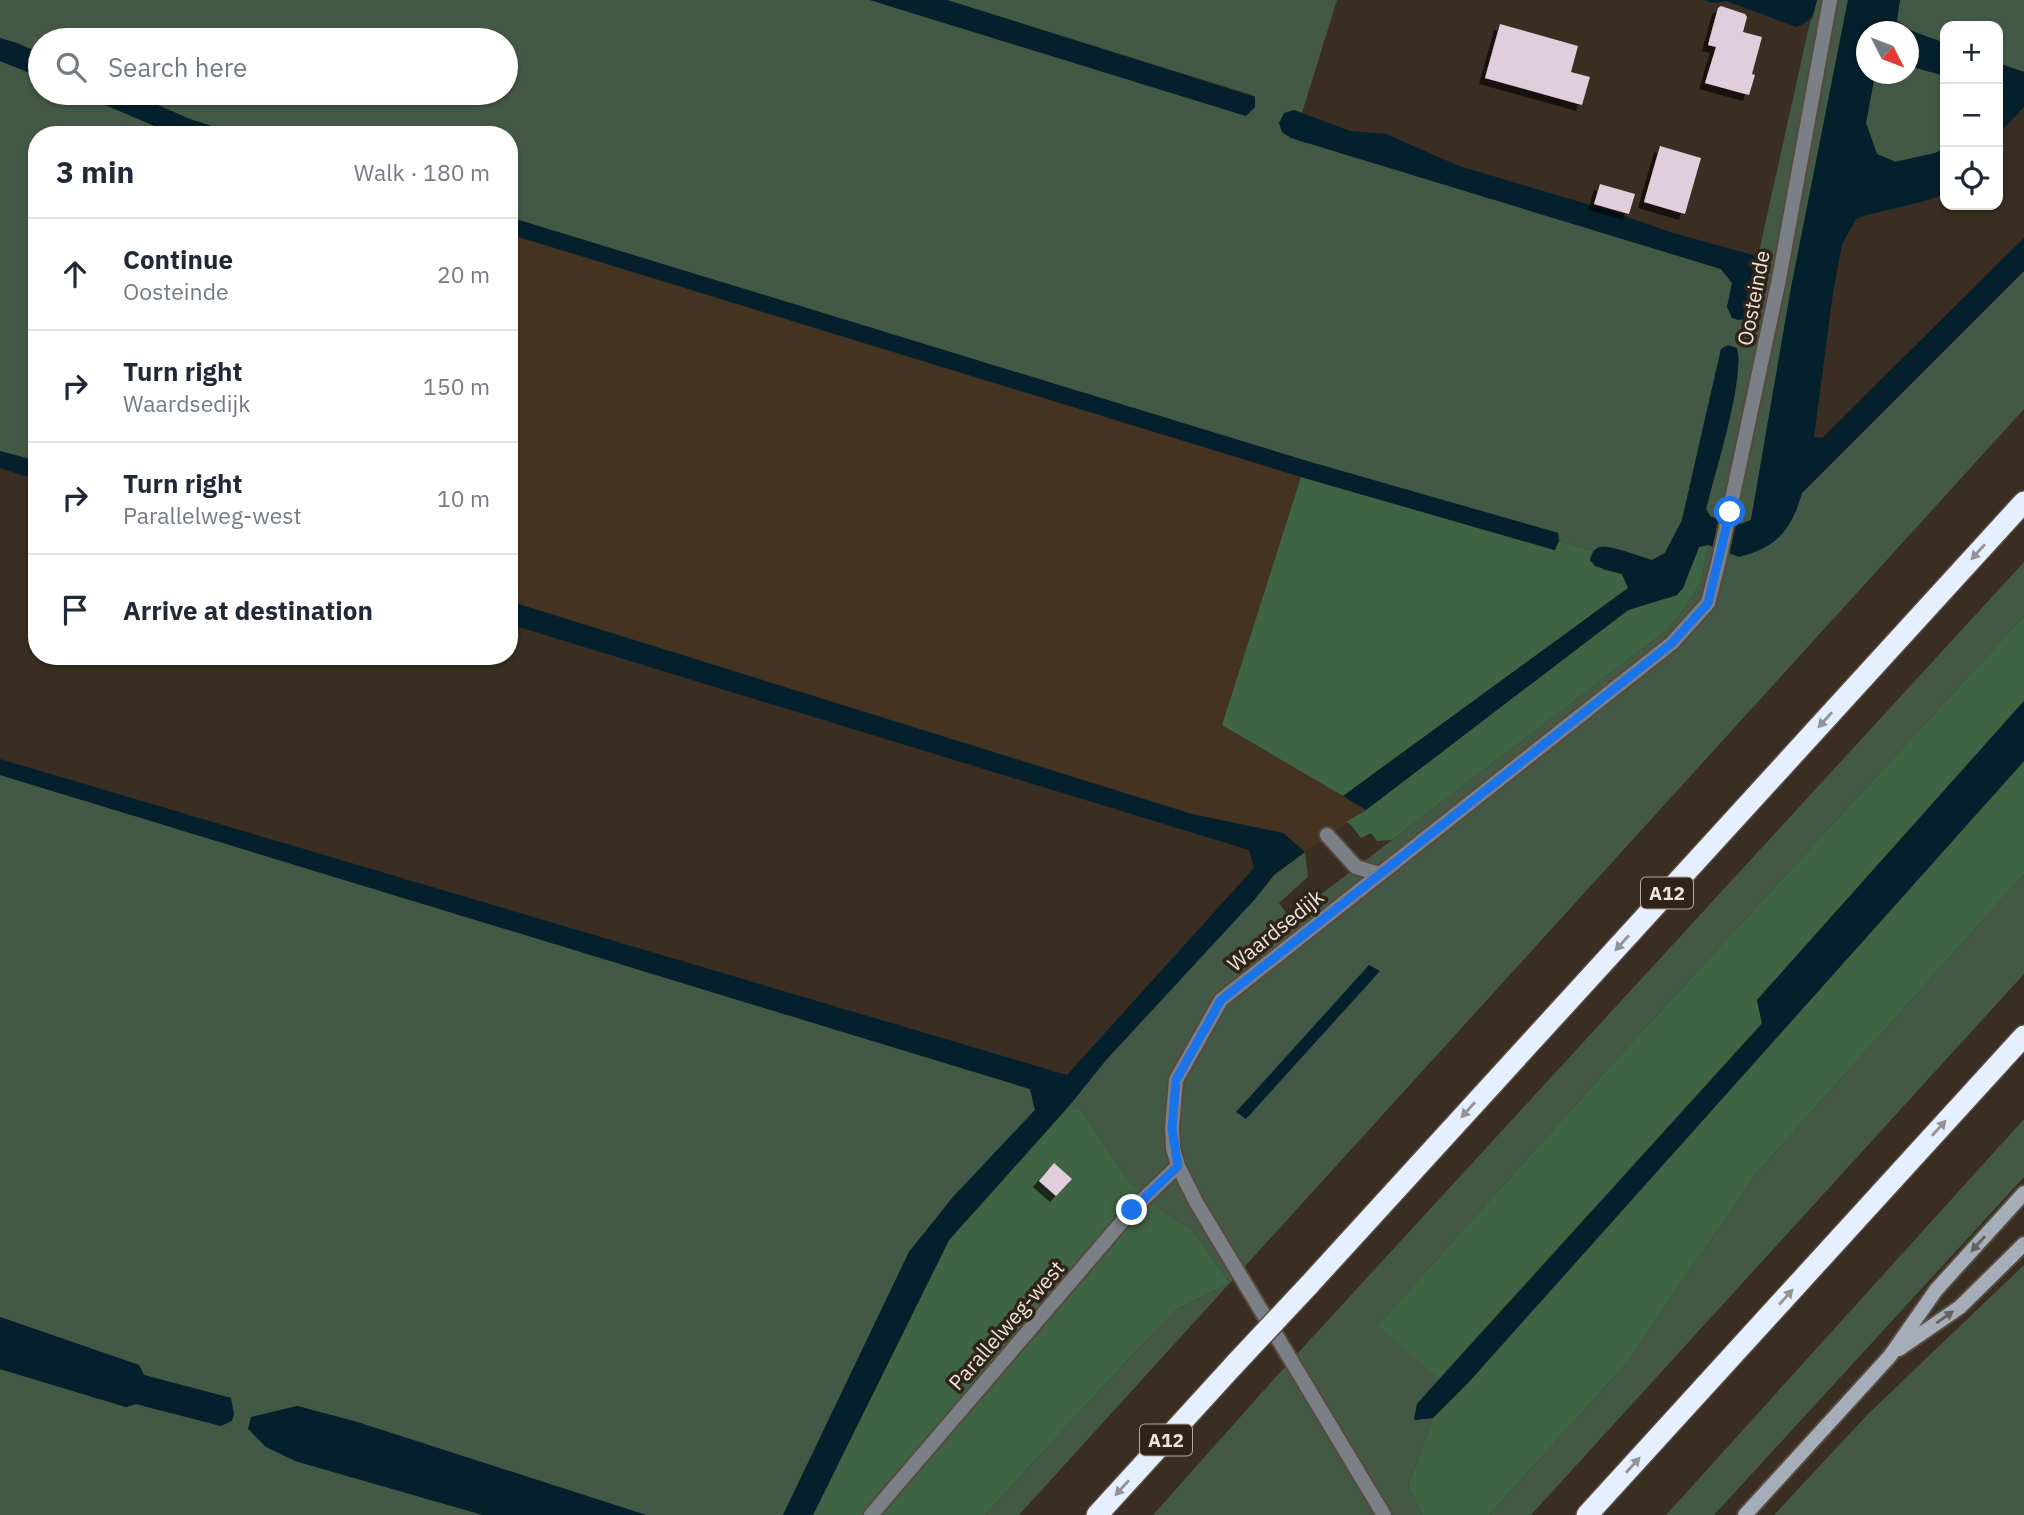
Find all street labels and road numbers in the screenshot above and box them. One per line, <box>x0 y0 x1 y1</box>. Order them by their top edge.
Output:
street label: Oosteinde <box>1730 248 1776 348</box>
road number: A12 <box>1641 878 1693 908</box>
street label: Waardsedijk <box>1221 883 1329 977</box>
street label: Parallelweg-west <box>942 1254 1070 1396</box>
road number: A12 <box>1140 1424 1192 1456</box>

